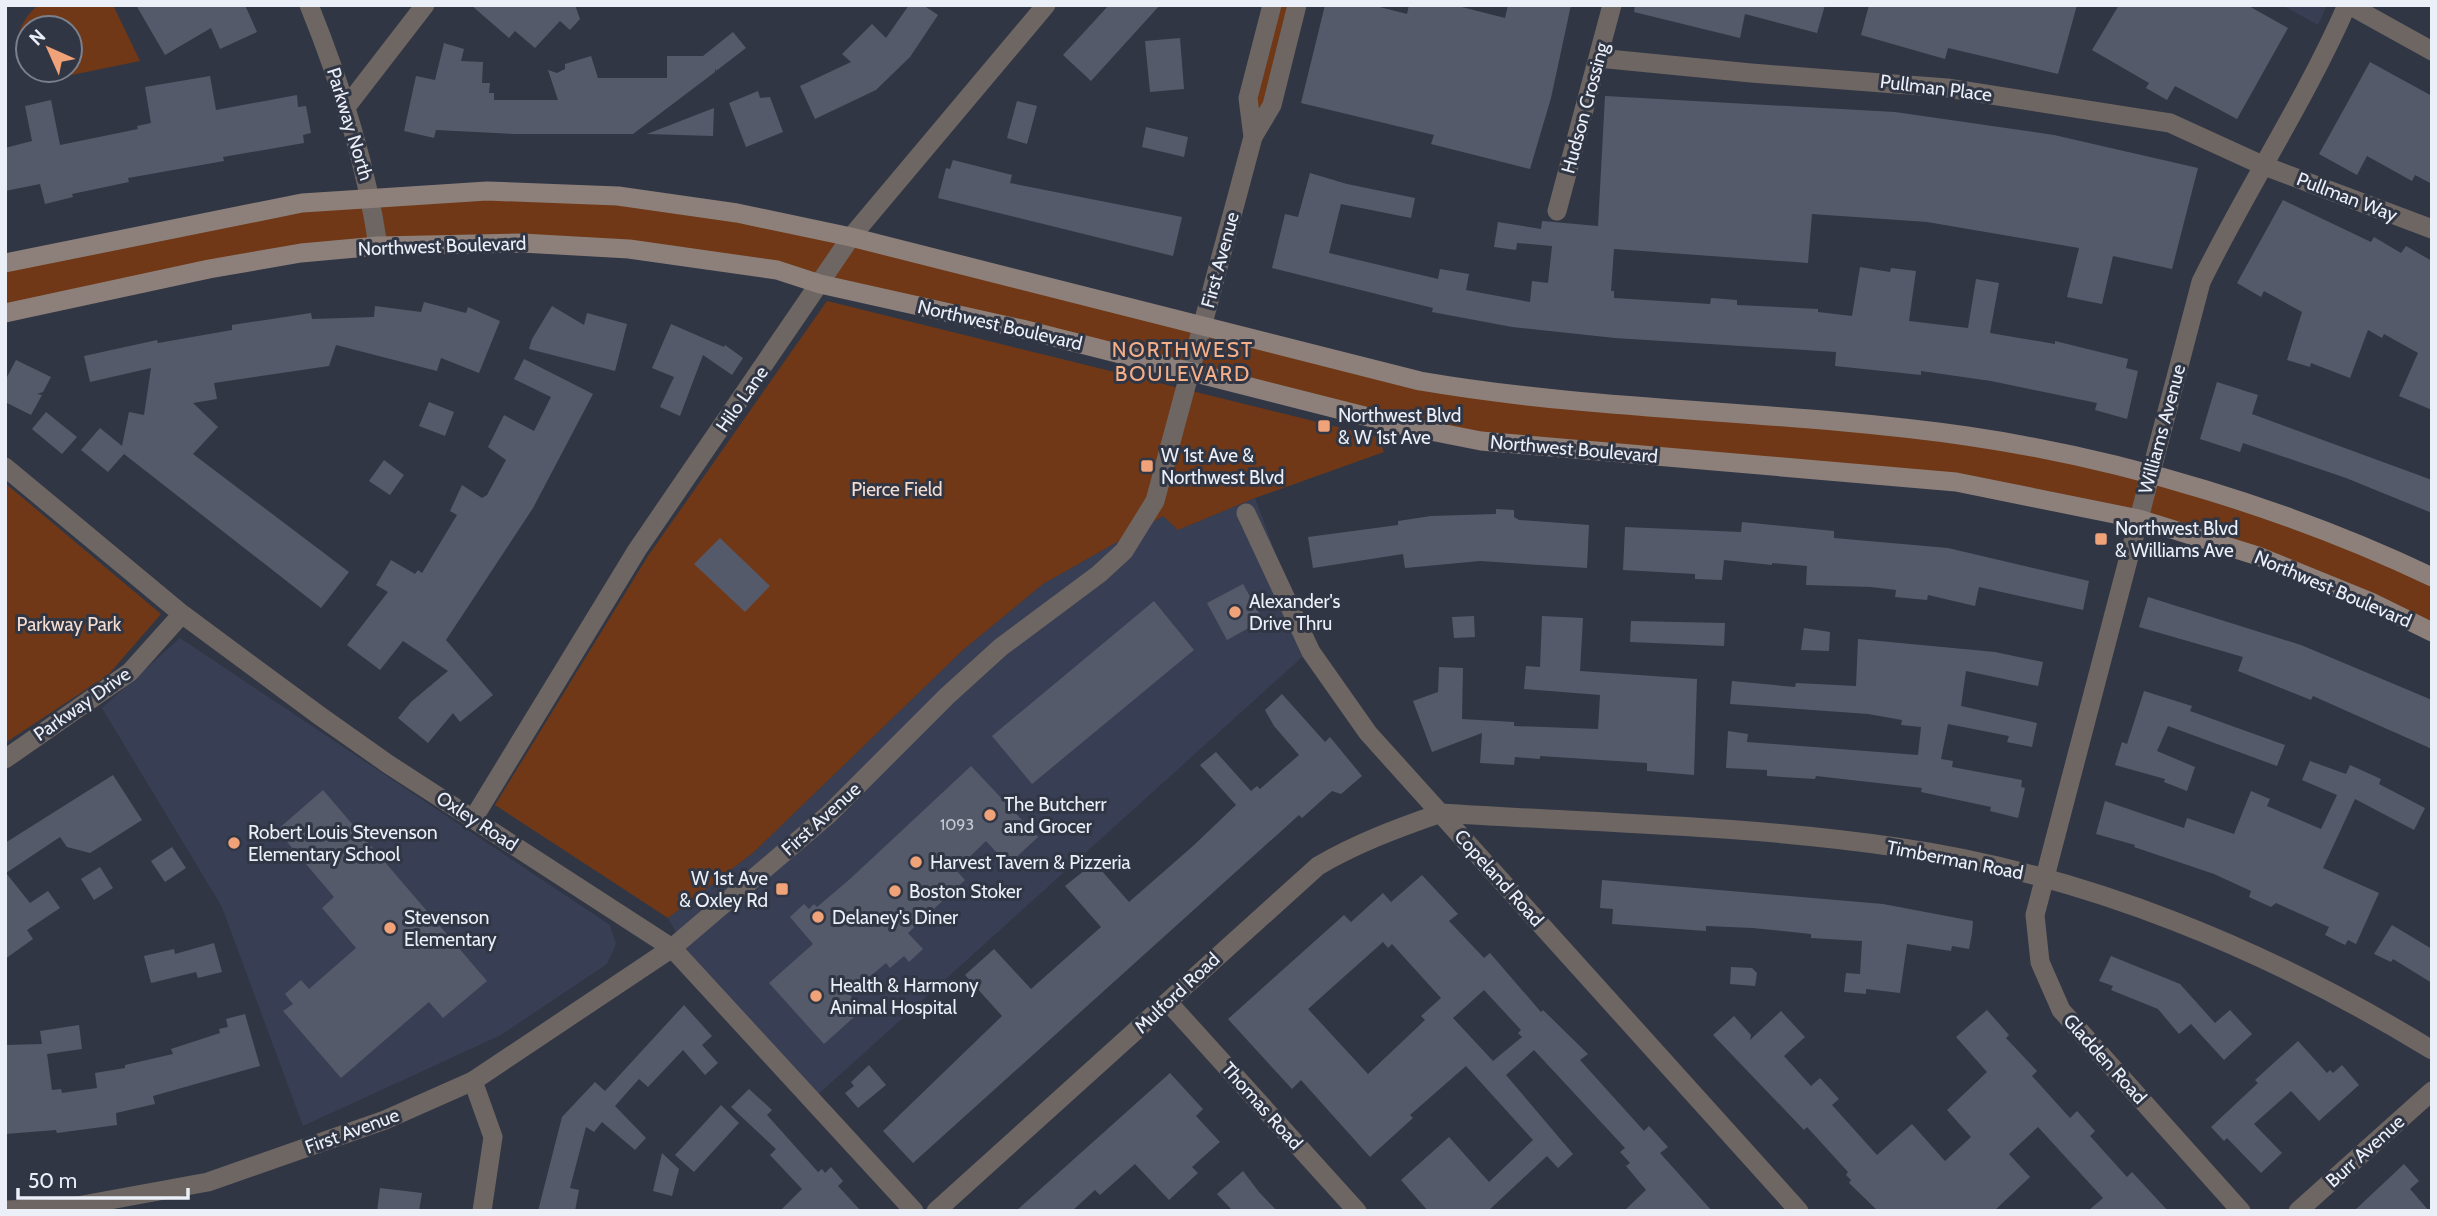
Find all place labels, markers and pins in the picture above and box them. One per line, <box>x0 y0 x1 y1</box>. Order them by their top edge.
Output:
place label: Northwest Blvd & W 1st Ave <box>1338 404 1461 449</box>
marker: Northwest Blvd & W 1st Ave <box>1316 418 1332 434</box>
place label: W 1st Ave & Northwest Blvd <box>1161 444 1284 489</box>
marker: W 1st Ave & Northwest Blvd <box>1139 458 1155 474</box>
place label: Northwest Blvd & Williams Ave <box>2115 517 2238 562</box>
marker: Northwest Blvd & Williams Ave <box>2093 531 2109 547</box>
place label: Alexander's Drive Thru <box>1249 590 1341 635</box>
marker: Alexander's Drive Thru <box>1227 604 1243 620</box>
place label: The Butcherr and Grocer <box>1004 793 1107 838</box>
marker: The Butcherr and Grocer <box>982 807 998 823</box>
place label: Robert Louis Stevenson Elementary School <box>248 821 438 866</box>
marker: Robert Louis Stevenson Elementary School <box>226 835 242 851</box>
place label: Harvest Tavern & Pizzeria <box>930 851 1131 874</box>
marker: Harvest Tavern & Pizzeria <box>908 854 924 870</box>
place label: W 1st Ave & Oxley Rd <box>679 867 768 912</box>
place label: Boston Stoker <box>909 880 1022 903</box>
marker: W 1st Ave & Oxley Rd <box>774 881 790 897</box>
marker: Boston Stoker <box>887 883 903 899</box>
place label: Stevenson Elementary <box>404 906 497 951</box>
place label: Delaney's Diner <box>832 906 958 929</box>
marker: Delaney's Diner <box>810 909 826 925</box>
marker: Stevenson Elementary <box>382 920 398 936</box>
place label: Health & Harmony Animal Hospital <box>830 974 979 1019</box>
marker: Health & Harmony Animal Hospital <box>808 988 824 1004</box>

